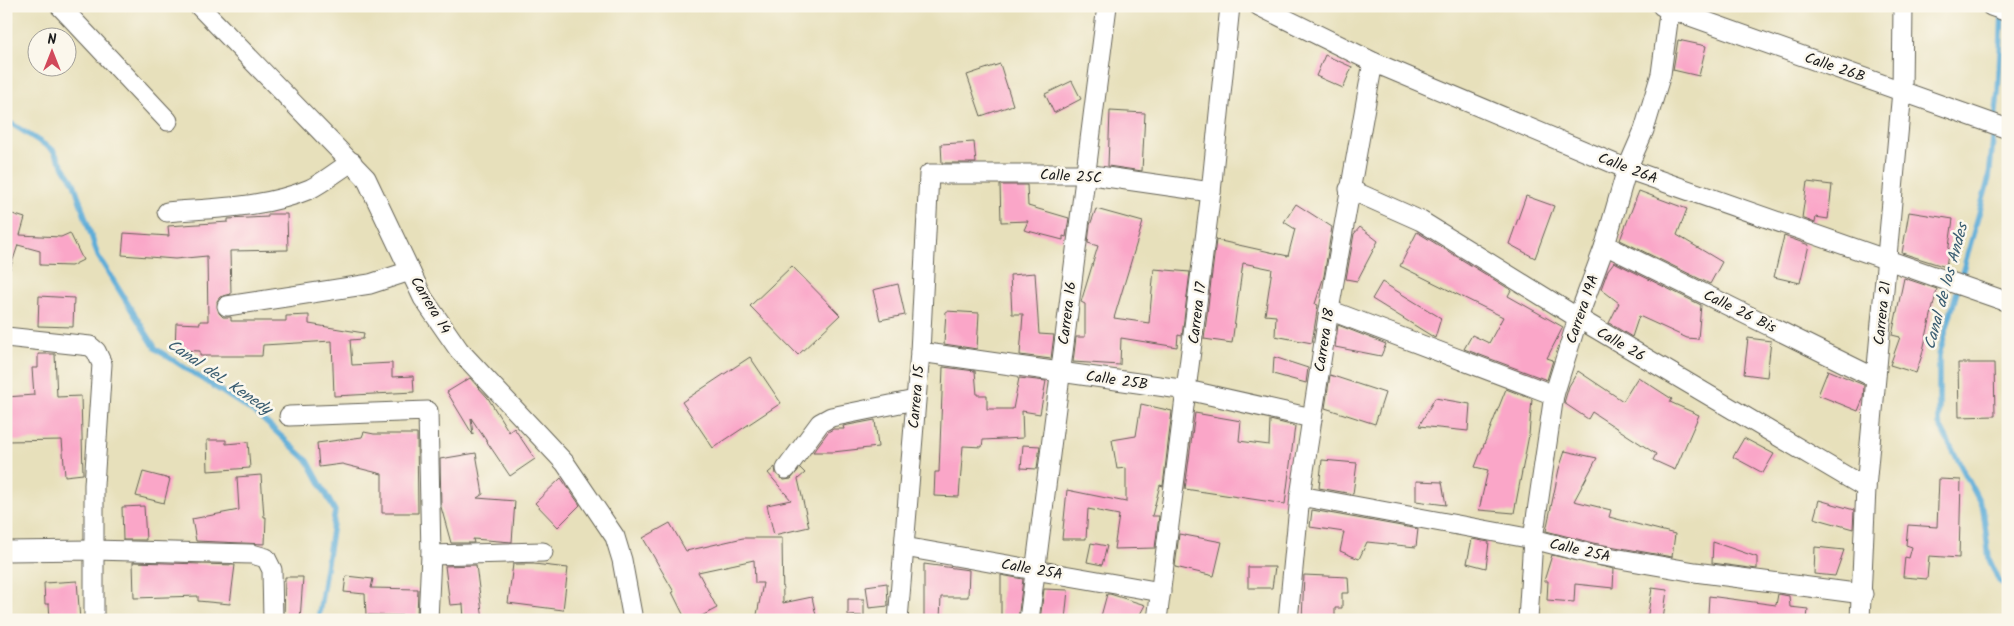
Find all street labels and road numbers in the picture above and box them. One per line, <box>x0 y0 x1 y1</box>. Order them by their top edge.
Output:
street label: Calle 26B <box>1801 46 1868 90</box>
street label: Calle 26A <box>1594 147 1661 191</box>
street label: Calle 25C <box>1039 163 1102 191</box>
street label: Carrera 19A <box>1560 271 1606 347</box>
street label: Carrera 14 <box>403 272 457 339</box>
street label: Carrera 16 <box>1052 280 1084 346</box>
street label: Carrera 17 <box>1182 280 1214 346</box>
street label: Carrera 21 <box>1868 280 1898 346</box>
street label: Calle 26 Bis <box>1699 284 1781 340</box>
street label: Carrera 18 <box>1308 305 1342 374</box>
street label: Calle 26 <box>1591 321 1650 369</box>
street label: Carrera 15 <box>902 363 932 430</box>
street label: Calle 25B <box>1084 365 1149 397</box>
street label: Calle 25A <box>1547 532 1613 570</box>
street label: Calle 25A <box>999 553 1064 587</box>

